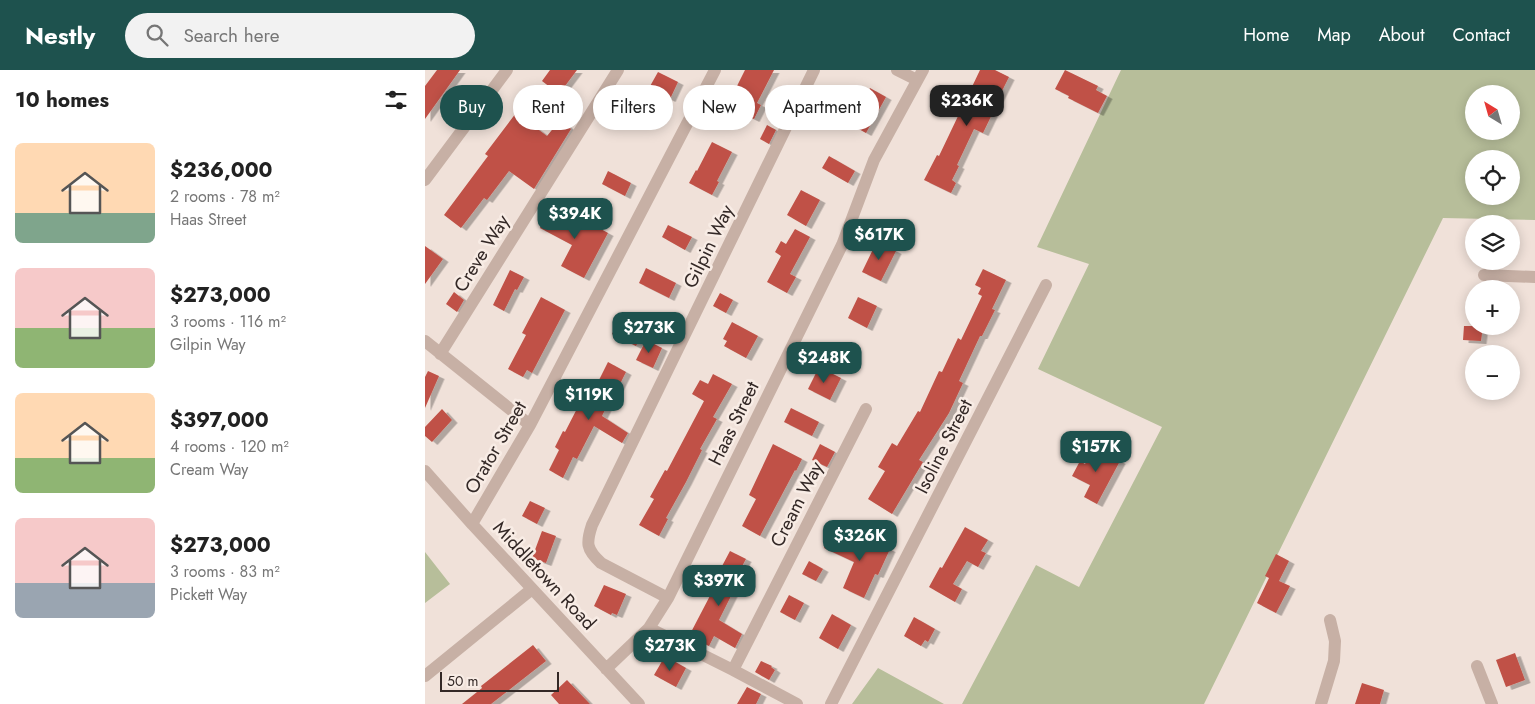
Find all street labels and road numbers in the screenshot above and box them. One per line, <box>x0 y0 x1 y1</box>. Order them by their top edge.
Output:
street label: Gilpin Way <box>677 199 741 292</box>
street label: Creve Way <box>447 209 516 297</box>
street label: Haas Street <box>701 376 766 470</box>
street label: Isoline Street <box>908 394 979 498</box>
street label: Orator Street <box>458 395 533 499</box>
street label: Cream Way <box>763 456 830 552</box>
street label: Middletown Road <box>487 515 602 636</box>

